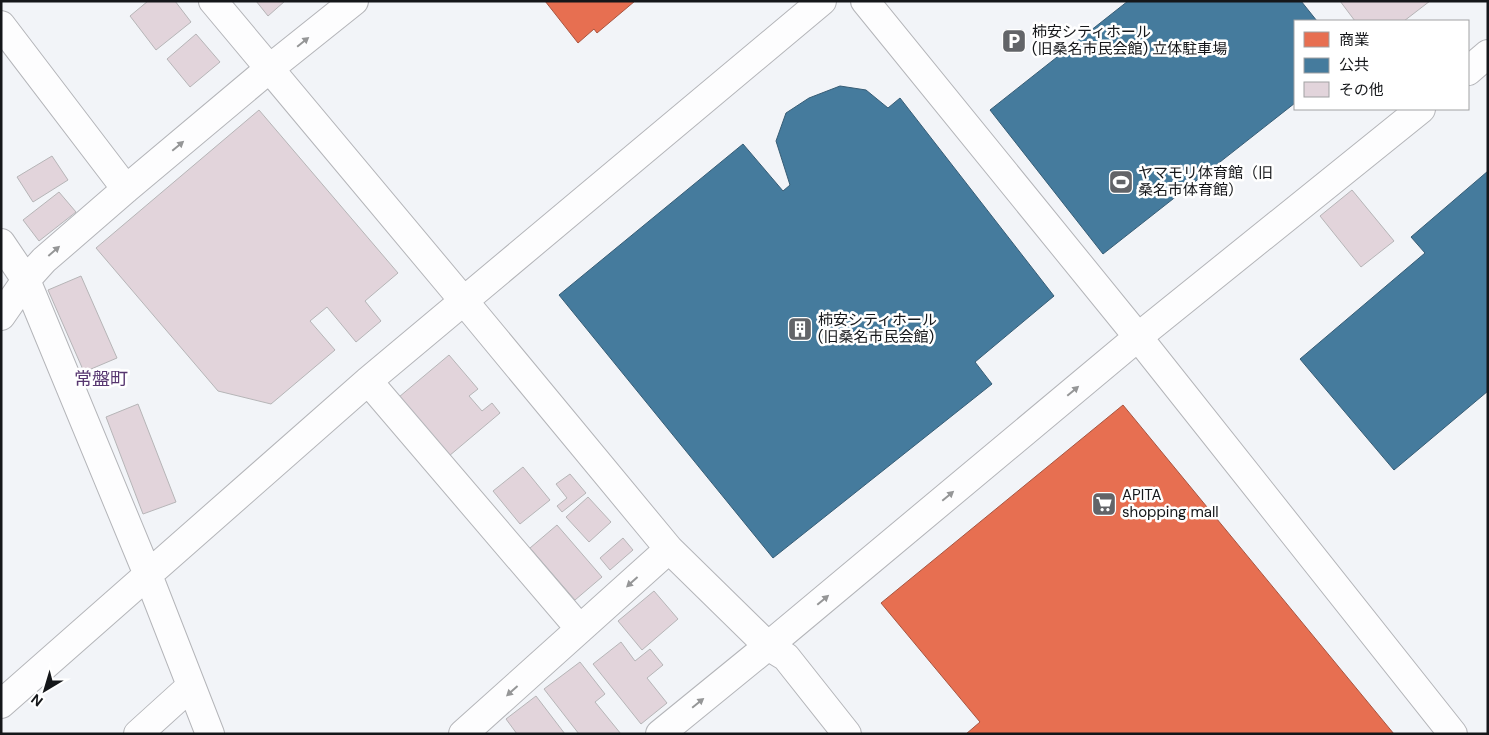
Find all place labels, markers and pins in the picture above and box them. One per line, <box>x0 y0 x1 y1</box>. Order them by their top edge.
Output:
place label: 柿安シティホール (旧桑名市民会館) 立体駐車場 <box>1032 22 1227 59</box>
parking icon: 柿安シティホール (旧桑名市民会館) 立体駐車場 <box>1001 28 1027 54</box>
place label: ヤマモリ体育館（旧 桑名市体育館） <box>1138 163 1273 200</box>
sports icon: ヤマモリ体育館（旧 桑名市体育館） <box>1108 169 1134 195</box>
place label: 柿安シティホール (旧桑名市民会館) <box>818 310 937 347</box>
building icon: 柿安シティホール (旧桑名市民会館) <box>787 316 813 342</box>
place label: APITA shopping mall <box>1122 485 1219 522</box>
supermarket icon: APITA shopping mall <box>1091 491 1117 517</box>

